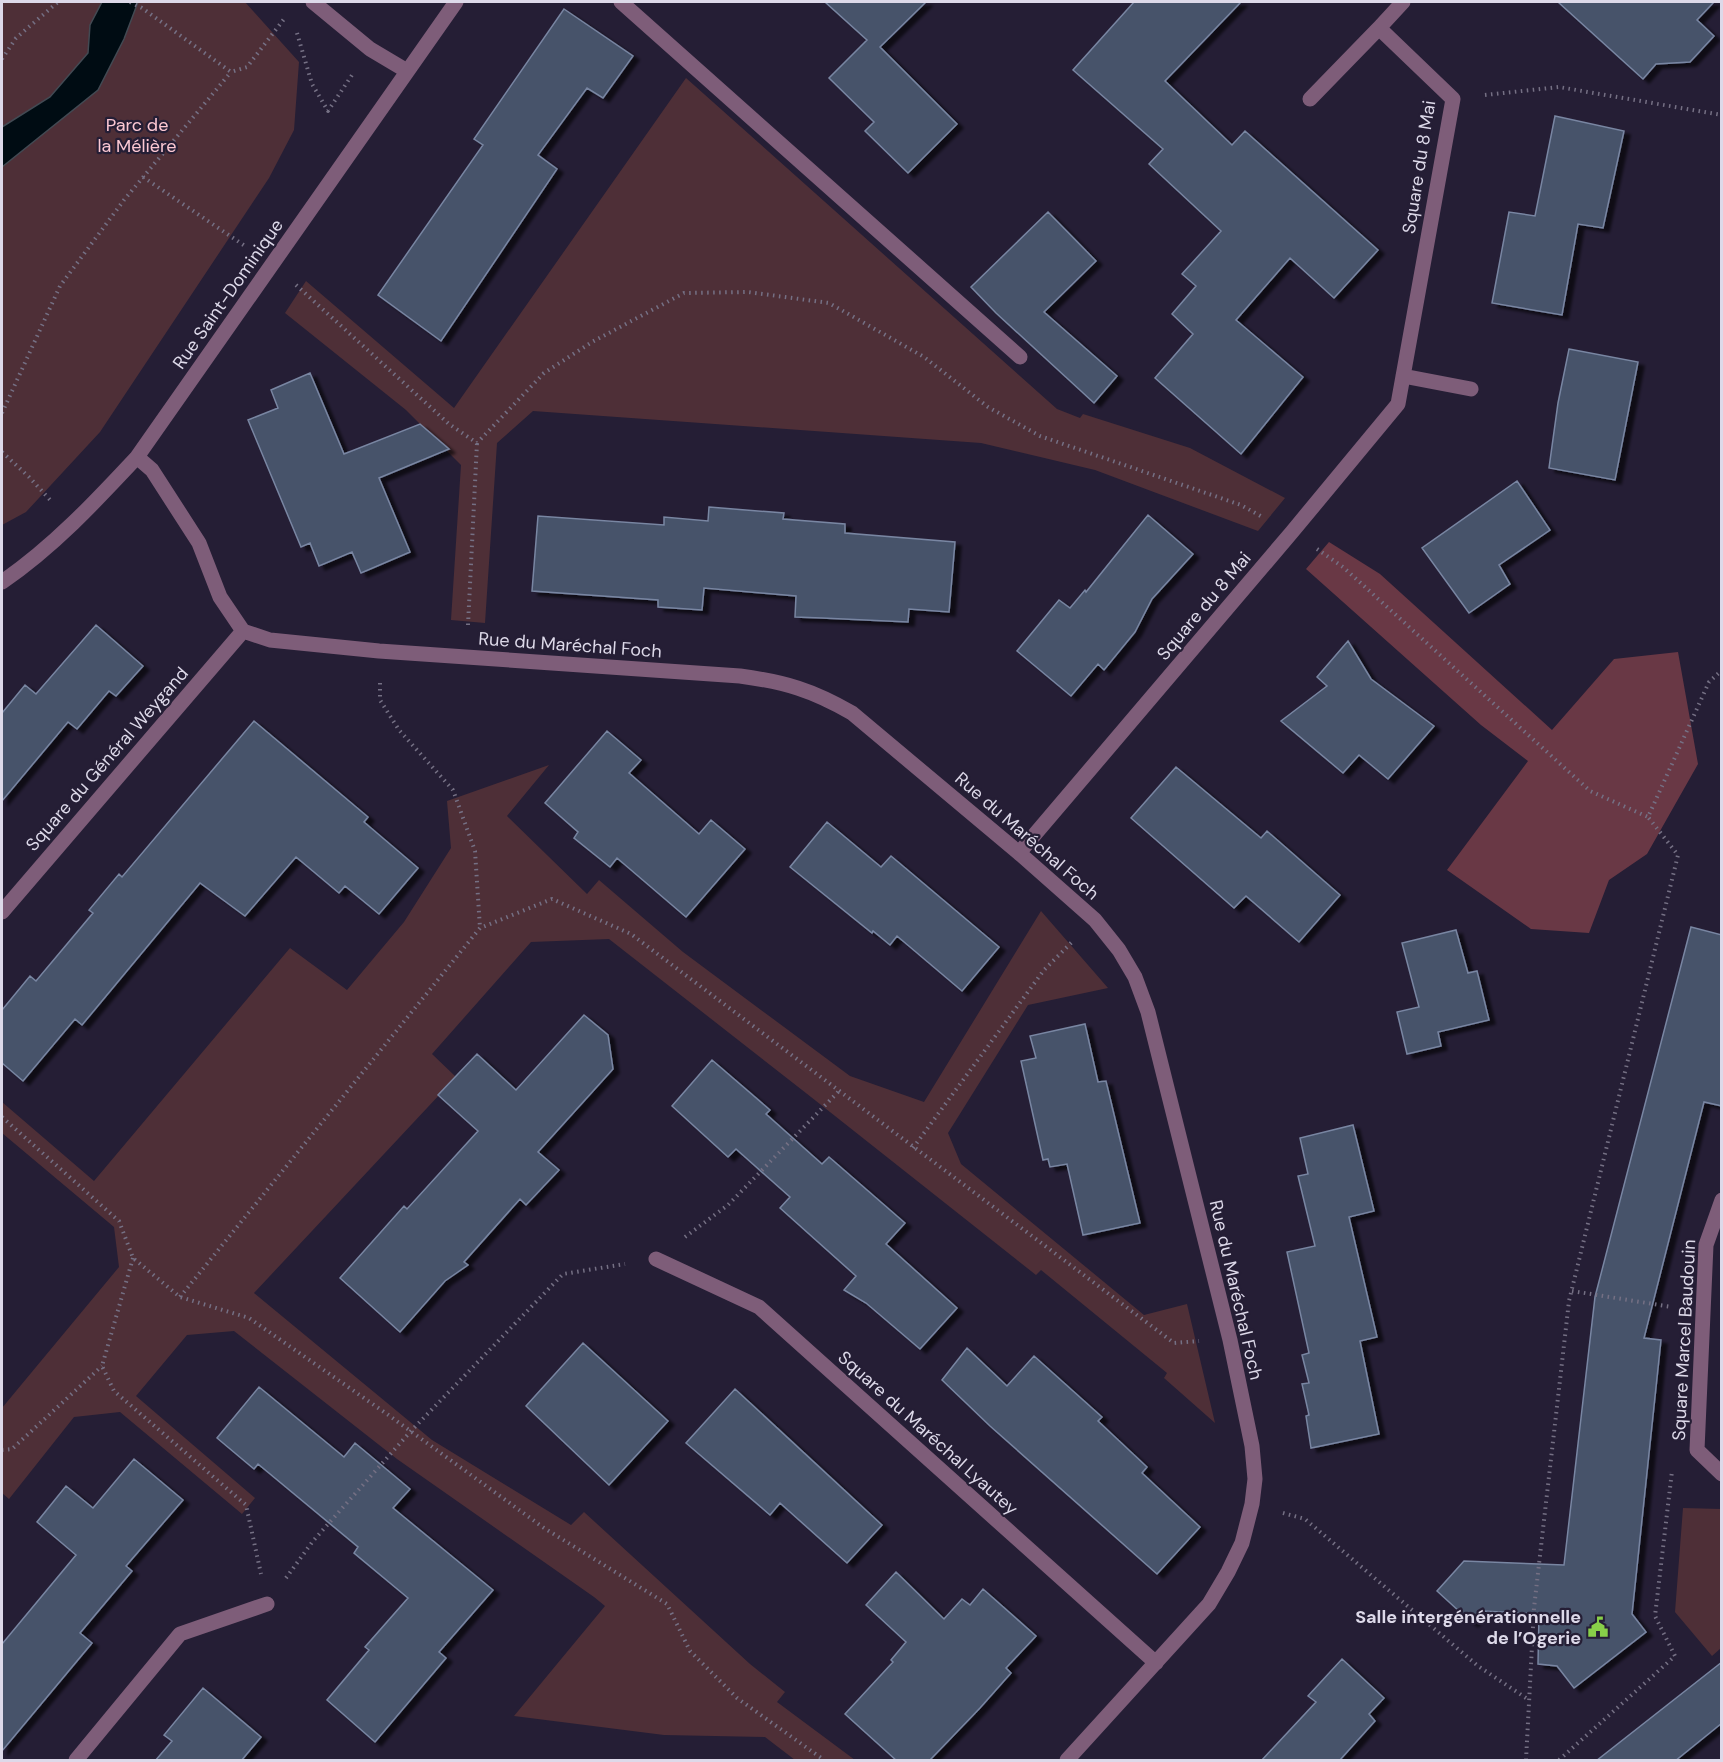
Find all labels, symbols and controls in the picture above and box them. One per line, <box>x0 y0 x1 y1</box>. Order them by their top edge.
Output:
street label: Square du 8 Mai <box>1397 99 1441 235</box>
park label: Parc de la Mélière <box>97 113 177 158</box>
street label: Rue Saint-Dominique <box>167 214 289 374</box>
street label: Square du 8 Mai <box>1152 547 1256 665</box>
street label: Rue du Maréchal Foch <box>478 627 662 663</box>
street label: Square du Général Weygand <box>20 662 194 856</box>
street label: Rue du Maréchal Foch <box>950 767 1104 905</box>
street label: Rue du Maréchal Foch <box>1204 1198 1268 1382</box>
street label: Square Marcel Baudouin <box>1667 1239 1701 1441</box>
street label: Square du Maréchal Lyautey <box>833 1345 1023 1521</box>
place label: Salle intergénérationnelle de l’Ogerie <box>1355 1605 1581 1650</box>
public building icon: Salle intergénérationnelle de l’Ogerie <box>1586 1615 1610 1639</box>

